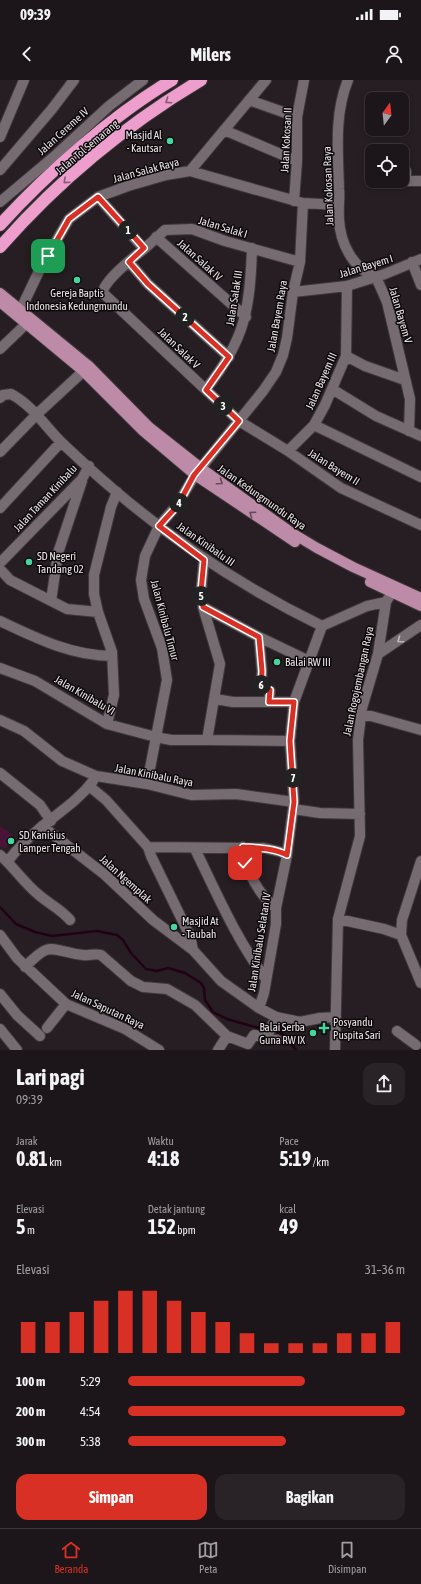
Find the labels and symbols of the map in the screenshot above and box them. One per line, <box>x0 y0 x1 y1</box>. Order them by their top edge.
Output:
north arrow <box>365 92 409 136</box>
one-way arrow <box>165 96 172 104</box>
street label: Jalan Cereme IV <box>35 105 91 157</box>
street label: Jalan Kokosan II <box>278 107 294 173</box>
street label: Jalan Tol Semarang <box>53 117 121 177</box>
place label: Masjid Al - Kautsar <box>126 129 163 154</box>
marker: Masjid Al - Kautsar <box>165 136 175 146</box>
street label: Jalan Kokosan Raya <box>321 146 335 226</box>
street label: Jalan Salak Raya <box>112 155 180 185</box>
one-way arrow <box>63 176 71 184</box>
street label: Jalan Salak I <box>197 214 249 240</box>
pin: 1 <box>118 220 138 240</box>
street label: Jalan Salak IV <box>175 237 225 284</box>
pin <box>31 239 65 273</box>
street label: Jalan Bayem I <box>338 252 394 280</box>
street label: Jalan Salak III <box>224 269 244 327</box>
marker: Gereja Baptis Indonesia Kedungmundu <box>72 275 82 285</box>
street label: Jalan Bayem Raya <box>265 279 289 353</box>
street label: Jalan Bayem V <box>387 285 415 345</box>
place label: Gereja Baptis Indonesia Kedungmundu <box>26 287 128 312</box>
pin: 2 <box>175 307 195 327</box>
street label: Jalan Salak V <box>156 325 203 371</box>
street label: Jalan Bayem III <box>303 351 339 411</box>
pin: 3 <box>213 396 233 416</box>
street label: Jalan Bayem II <box>306 446 362 488</box>
street label: Jalan Taman Kinibalu <box>11 462 79 534</box>
street label: Jalan Kedungmundu Raya <box>216 462 308 532</box>
one-way arrow <box>216 477 223 484</box>
pin: 4 <box>169 493 189 513</box>
one-way arrow <box>249 512 256 519</box>
street label: Jalan Kinibalu III <box>175 520 237 568</box>
place label: SD Negeri Tandang 02 <box>37 550 84 575</box>
marker: SD Negeri Tandang 02 <box>24 557 34 567</box>
street label: Jalan Kinibalu Timur <box>148 578 182 662</box>
pin: 5 <box>191 586 211 606</box>
street label: Jalan Rogojembangan Raya <box>341 625 375 737</box>
one-way arrow <box>397 635 404 643</box>
place label: Balai RW III <box>285 656 331 668</box>
marker: Balai RW III <box>272 657 282 667</box>
street label: Jalan Kinibalu VI <box>53 673 117 717</box>
pin: 6 <box>251 675 271 695</box>
street label: Jalan Kinibalu Raya <box>114 762 194 788</box>
pin: 7 <box>283 768 303 788</box>
place label: SD Kanisius Lamper Tengah <box>19 829 81 854</box>
marker: SD Kanisius Lamper Tengah <box>6 836 16 846</box>
pin <box>228 846 262 880</box>
street label: Jalan Ngemplak <box>98 853 154 905</box>
street label: Jalan Kinibalu Selatan IV <box>245 891 273 992</box>
place label: Masjid At - Taubah <box>182 915 219 940</box>
marker: Masjid At - Taubah <box>169 922 179 932</box>
street label: Jalan Saputan Raya <box>70 987 146 1031</box>
place label: Posyandu Puspita Sari <box>333 1016 381 1041</box>
place label: Balai Serba Guna RW IX <box>259 1021 305 1046</box>
marker: Posyandu Puspita Sari <box>318 1022 330 1034</box>
marker: Balai Serba Guna RW IX <box>308 1028 318 1038</box>

